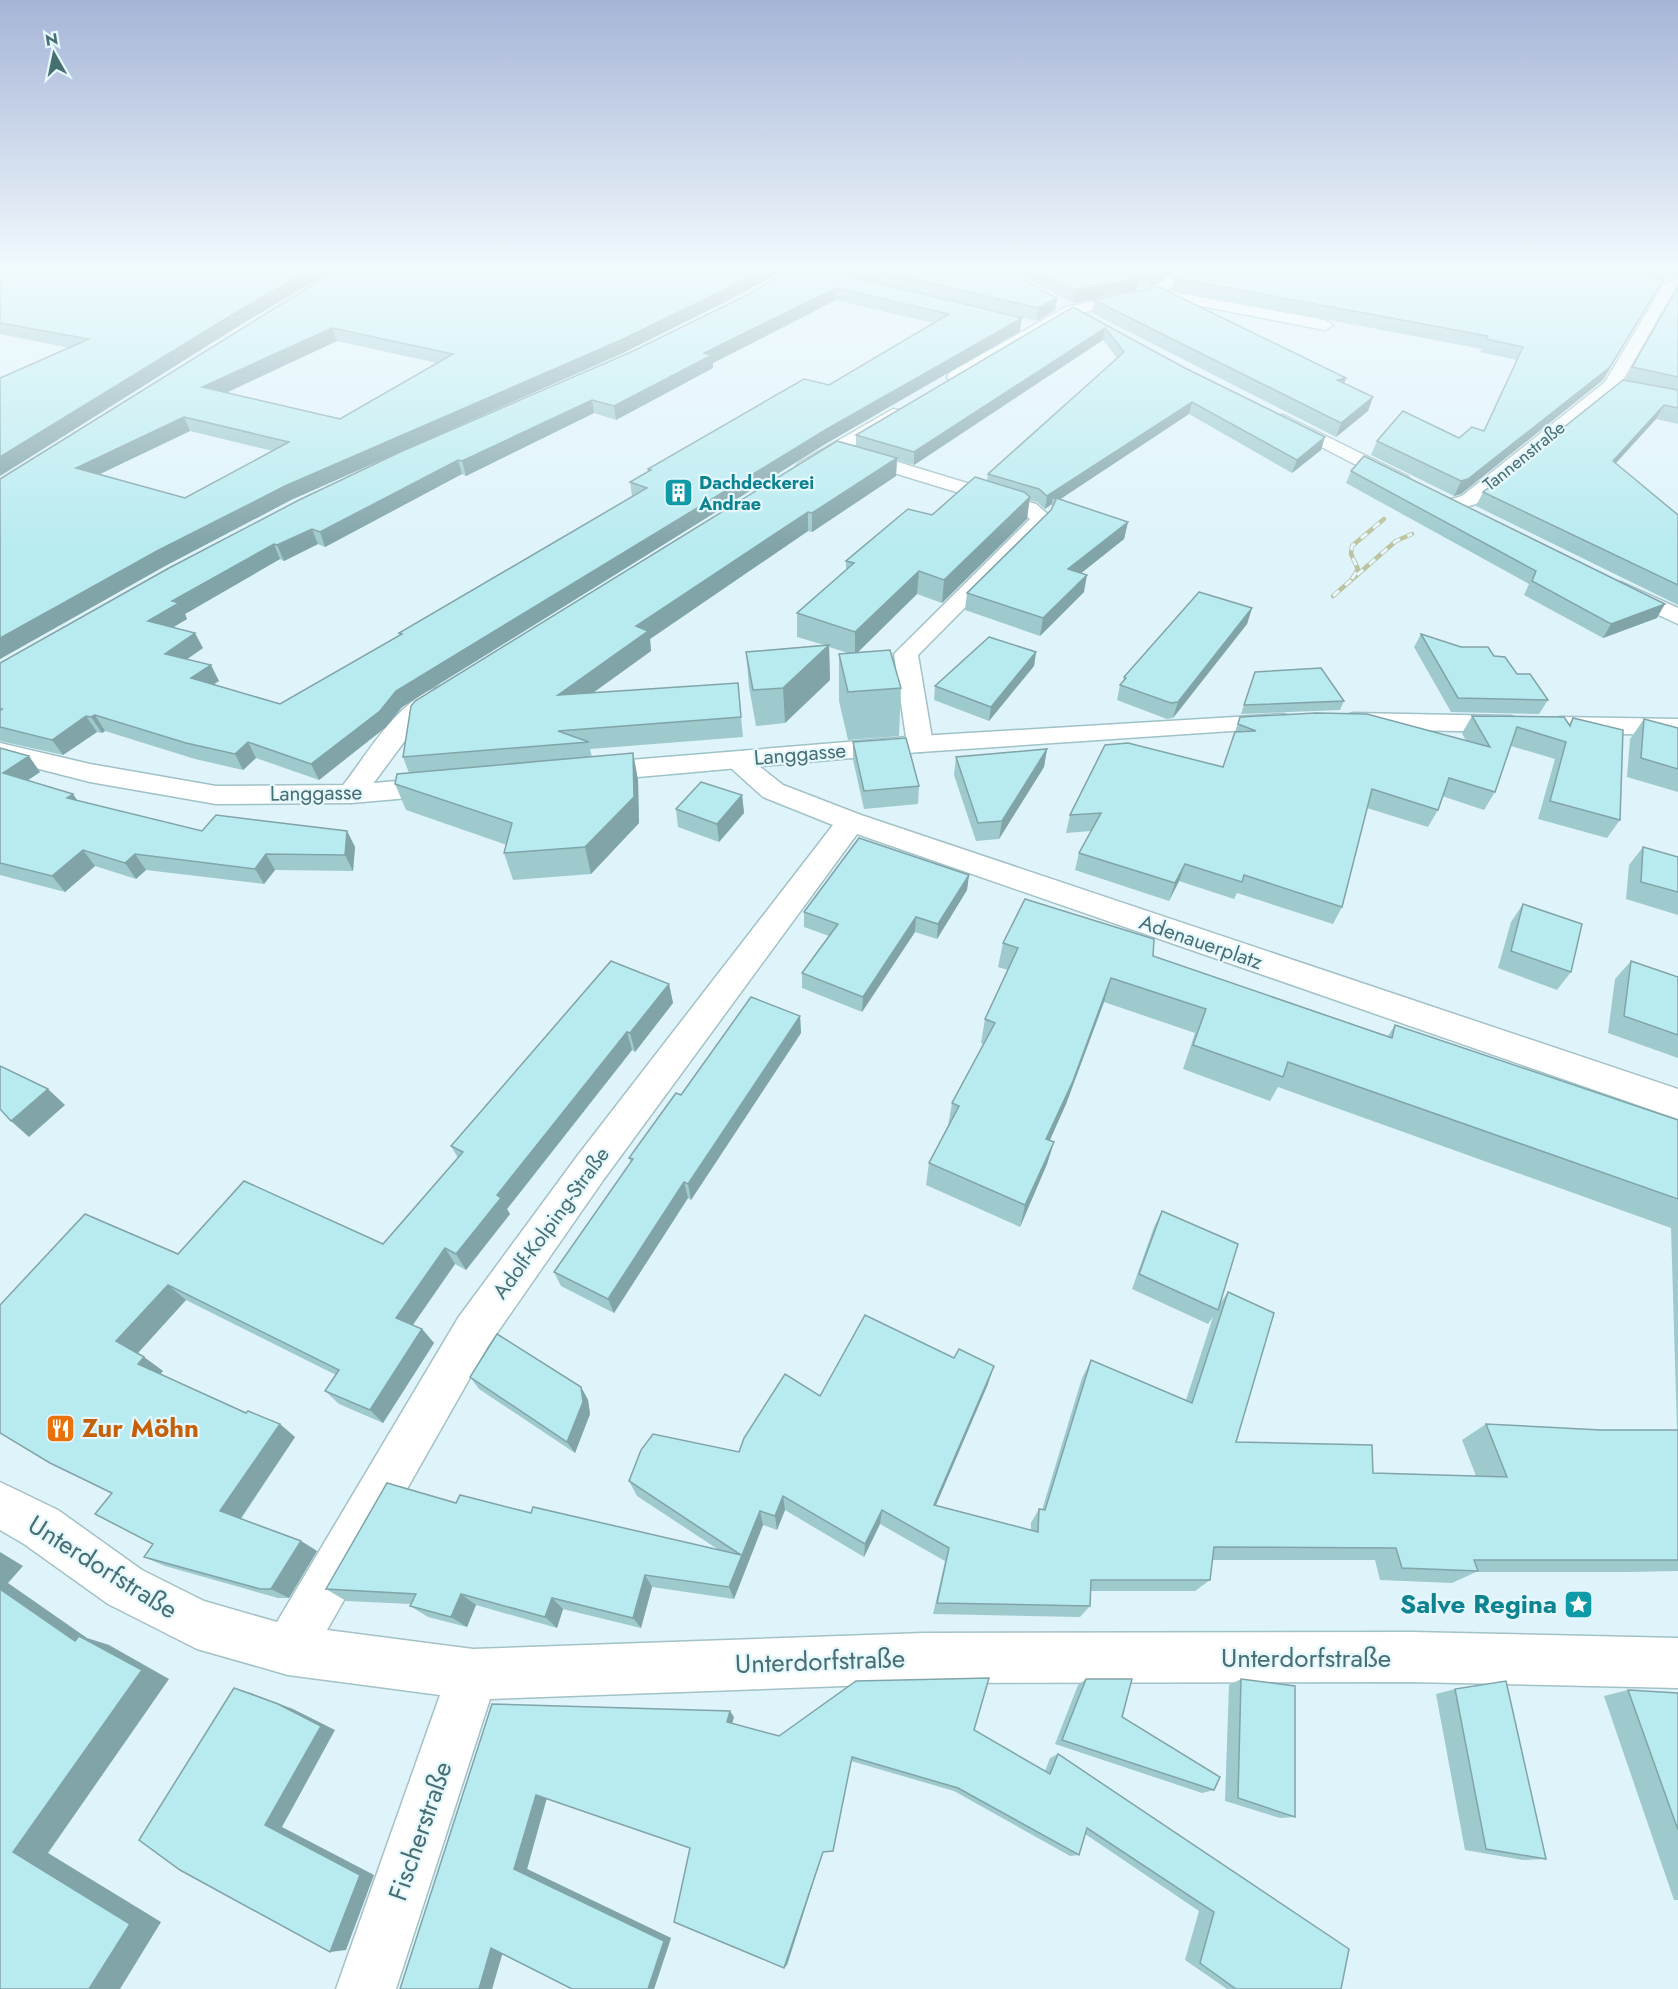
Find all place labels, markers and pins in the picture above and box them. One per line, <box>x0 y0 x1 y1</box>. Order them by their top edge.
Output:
place label: Dachdeckerei Andrae <box>698 470 814 517</box>
building icon: Dachdeckerei Andrae <box>662 477 694 509</box>
place label: Zur Möhn <box>82 1409 199 1447</box>
restaurant icon: Zur Möhn <box>45 1412 77 1444</box>
place label: Salve Regina <box>1400 1585 1557 1623</box>
place icon: Salve Regina <box>1562 1588 1594 1620</box>

